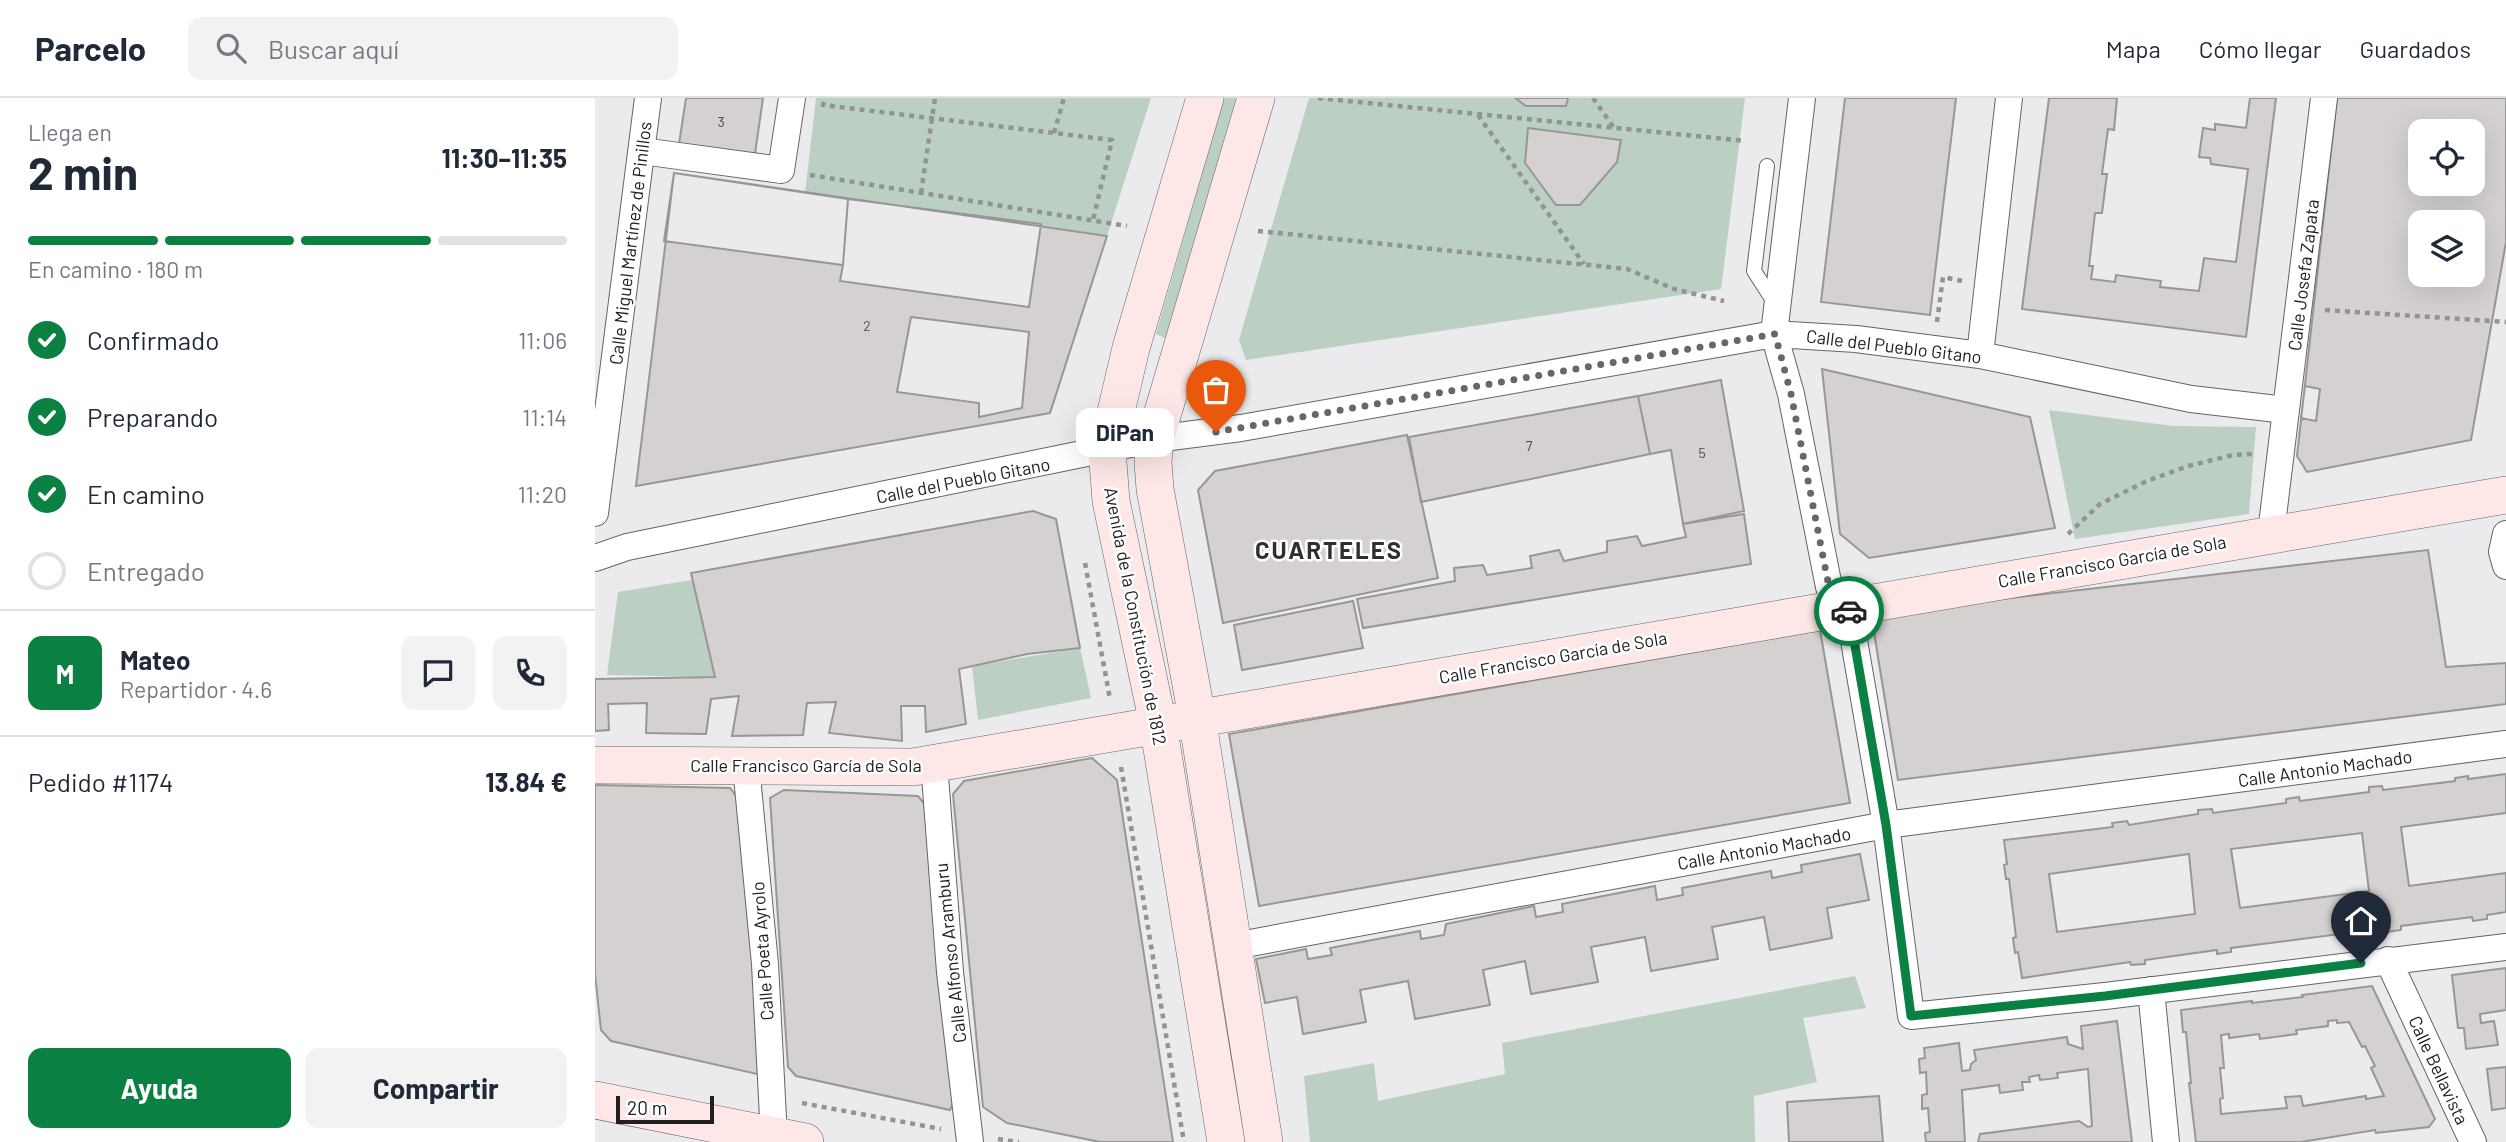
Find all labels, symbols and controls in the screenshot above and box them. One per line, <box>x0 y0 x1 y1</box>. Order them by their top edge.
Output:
search box <box>188 17 678 80</box>
text: Parcelo <box>35 28 146 68</box>
icon: search <box>212 29 250 67</box>
text: Buscar aquí <box>268 33 399 64</box>
text: Mapa <box>2106 34 2161 63</box>
text: Cómo llegar <box>2199 34 2321 63</box>
text: Guardados <box>2359 34 2471 63</box>
house number: 3 <box>717 113 725 130</box>
text: Llega en <box>28 118 112 146</box>
map controls <box>2408 119 2485 287</box>
button: locate <box>2408 119 2485 196</box>
street label: Calle Miguel Martínez de Pinillos <box>604 120 656 366</box>
text: 11:30–11:35 <box>442 142 567 173</box>
text: 2 min <box>28 144 138 199</box>
street label: Calle Josefa Zapata <box>2283 198 2323 352</box>
button: layers <box>2408 210 2485 287</box>
text: En camino · 180 m <box>28 255 203 283</box>
house number: 2 <box>863 317 871 334</box>
icon: check <box>28 321 66 359</box>
text: Confirmado <box>87 324 219 355</box>
street label: Calle del Pueblo Gitano <box>1805 324 1983 368</box>
text: 11:06 <box>518 326 567 354</box>
pin <box>1186 360 1246 432</box>
icon: bag <box>1197 371 1235 409</box>
icon: check <box>28 398 66 436</box>
text: Preparando <box>87 401 218 432</box>
text: 11:14 <box>522 403 567 431</box>
callout: DiPan <box>1076 408 1174 456</box>
text: DiPan <box>1096 418 1154 446</box>
house number: 7 <box>1526 437 1533 454</box>
house number: 5 <box>1698 444 1706 461</box>
street label: Calle del Pueblo Gitano <box>874 452 1052 508</box>
icon: check <box>28 475 66 513</box>
text: En camino <box>87 478 205 509</box>
text: 11:20 <box>518 480 567 508</box>
street label: Avenida de la Constitución de 1812 <box>1100 485 1172 747</box>
street label: Calle Francisco García de Sola <box>1996 530 2228 592</box>
district label: CUARTELES <box>1255 535 1403 564</box>
text: Entregado <box>87 555 205 586</box>
courier <box>1814 576 1884 646</box>
icon: car <box>1830 592 1868 630</box>
street label: Calle Francisco García de Sola <box>1437 626 1669 688</box>
button: chat <box>401 636 475 710</box>
button: phone <box>493 636 567 710</box>
text: Mateo <box>120 644 190 675</box>
text: M <box>56 658 74 689</box>
text: Repartidor · 4.6 <box>120 675 272 703</box>
street label: Calle Antonio Machado <box>2236 745 2414 791</box>
street label: Calle Francisco García de Sola <box>690 754 922 776</box>
text: Pedido #1174 <box>28 766 173 797</box>
text: 13.84 € <box>485 766 567 797</box>
street label: Calle Antonio Machado <box>1675 822 1853 874</box>
street label: Calle Alfonso Aramburu <box>930 862 970 1044</box>
street label: Calle Poeta Ayrolo <box>746 881 778 1021</box>
pin <box>2331 891 2391 963</box>
icon: home <box>2342 902 2380 940</box>
street label: Calle Bellavista <box>2404 1012 2474 1128</box>
button: Ayuda <box>28 1048 291 1128</box>
button: Compartir <box>305 1048 567 1128</box>
scale bar <box>616 1093 714 1125</box>
text: 20 m <box>627 1096 667 1119</box>

